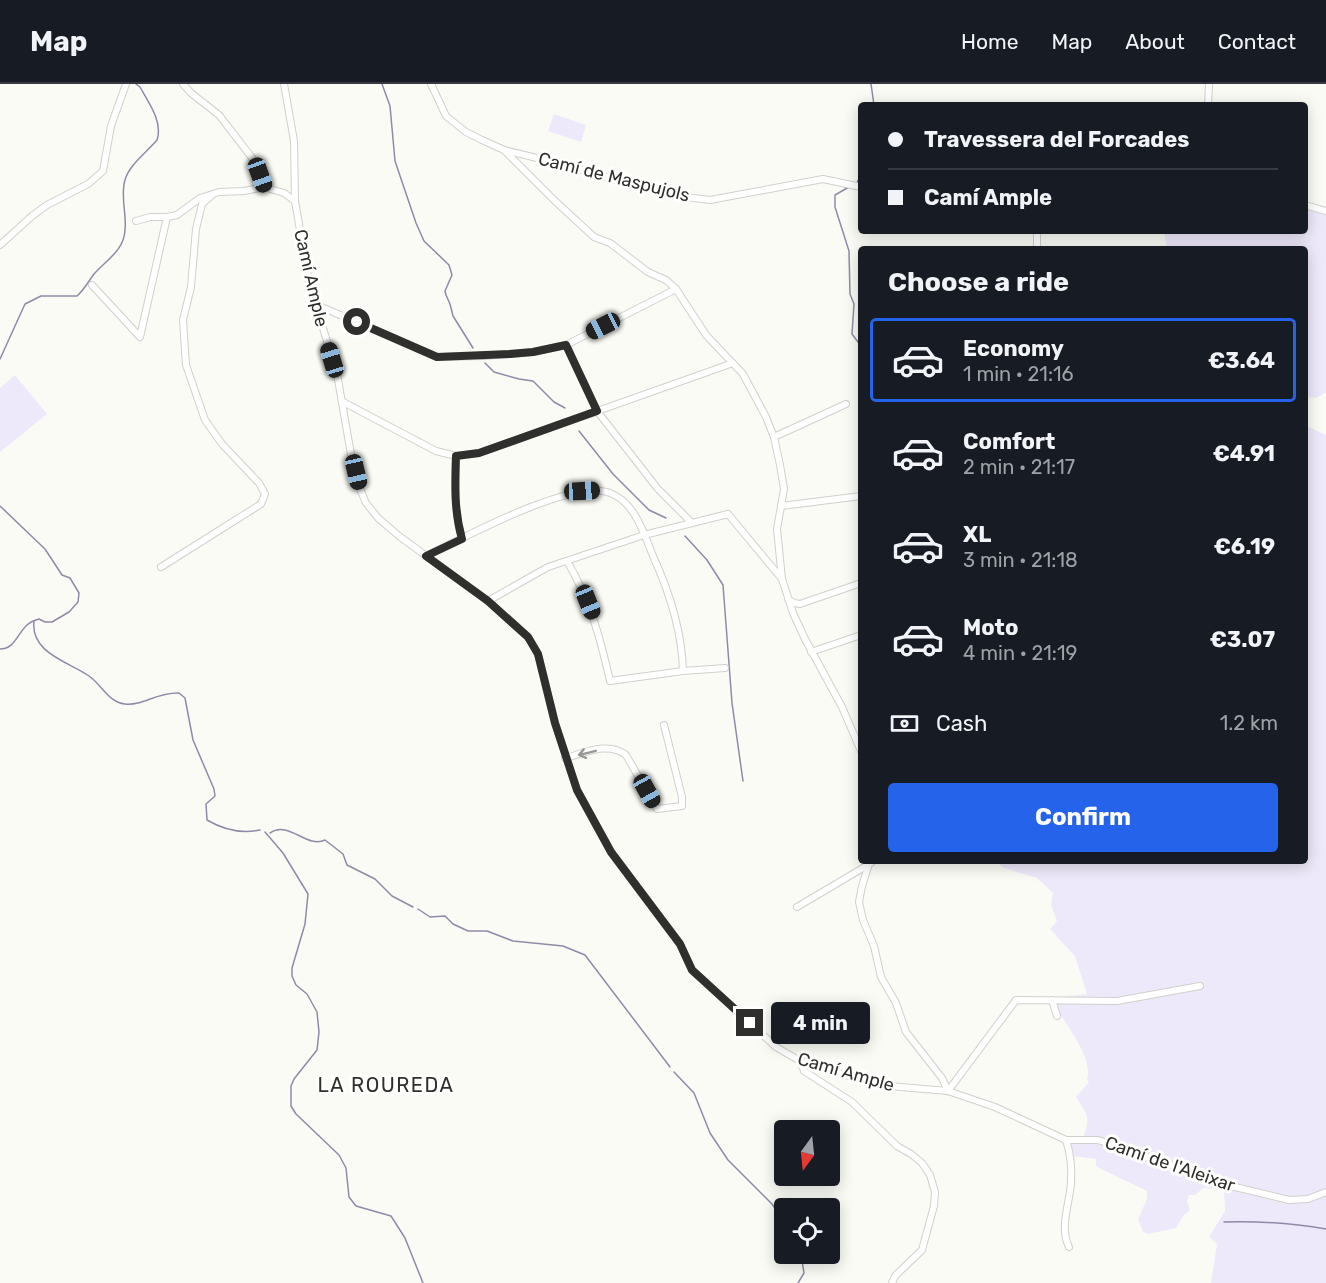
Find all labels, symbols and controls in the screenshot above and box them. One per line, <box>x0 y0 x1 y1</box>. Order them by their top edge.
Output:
text: Map <box>30 25 87 58</box>
text: Home <box>961 29 1018 54</box>
text: Map <box>1051 29 1092 54</box>
text: About <box>1125 29 1185 54</box>
text: Contact <box>1218 29 1296 54</box>
text: Travessera del Forcades <box>924 126 1189 153</box>
street label: Camí de Maspujols <box>536 148 692 206</box>
car <box>245 155 275 195</box>
text: Camí Ample <box>924 184 1052 211</box>
street label: Camí Ample <box>289 227 333 329</box>
text: Choose a ride <box>888 266 1069 298</box>
route start <box>343 308 370 335</box>
car <box>583 310 623 342</box>
icon: car <box>891 333 945 387</box>
text: Economy <box>963 335 1064 362</box>
car <box>318 340 346 380</box>
text: €3.64 <box>1208 347 1275 374</box>
text: 1 min · 21:16 <box>963 362 1074 386</box>
icon: car <box>891 426 945 480</box>
text: Comfort <box>963 428 1055 455</box>
text: €4.91 <box>1212 440 1275 467</box>
car <box>343 452 369 492</box>
text: 2 min · 21:17 <box>963 455 1075 479</box>
car <box>564 481 600 501</box>
icon: car <box>891 519 945 573</box>
text: XL <box>963 521 991 548</box>
text: €6.19 <box>1214 533 1275 560</box>
text: 3 min · 21:18 <box>963 548 1078 572</box>
car <box>573 582 603 622</box>
icon: car <box>891 612 945 666</box>
text: Moto <box>963 614 1018 641</box>
text: €3.07 <box>1210 626 1275 653</box>
text: 4 min · 21:19 <box>963 641 1077 665</box>
icon: cash <box>888 707 921 740</box>
text: Cash <box>936 710 987 737</box>
text: 1.2 km <box>1220 711 1278 735</box>
one-way arrow <box>577 747 596 759</box>
car <box>630 771 664 811</box>
button: Confirm <box>888 783 1278 852</box>
callout: 4 min <box>771 1002 870 1044</box>
route end <box>736 1009 763 1036</box>
text: 4 min <box>793 1011 848 1035</box>
street label: Camí Ample <box>795 1048 897 1096</box>
district label: LA ROUREDA <box>318 1073 454 1097</box>
north arrow <box>774 1120 840 1186</box>
map controls <box>774 1120 840 1264</box>
street label: Camí de l'Aleixar <box>1102 1131 1238 1197</box>
button: locate <box>774 1198 840 1264</box>

